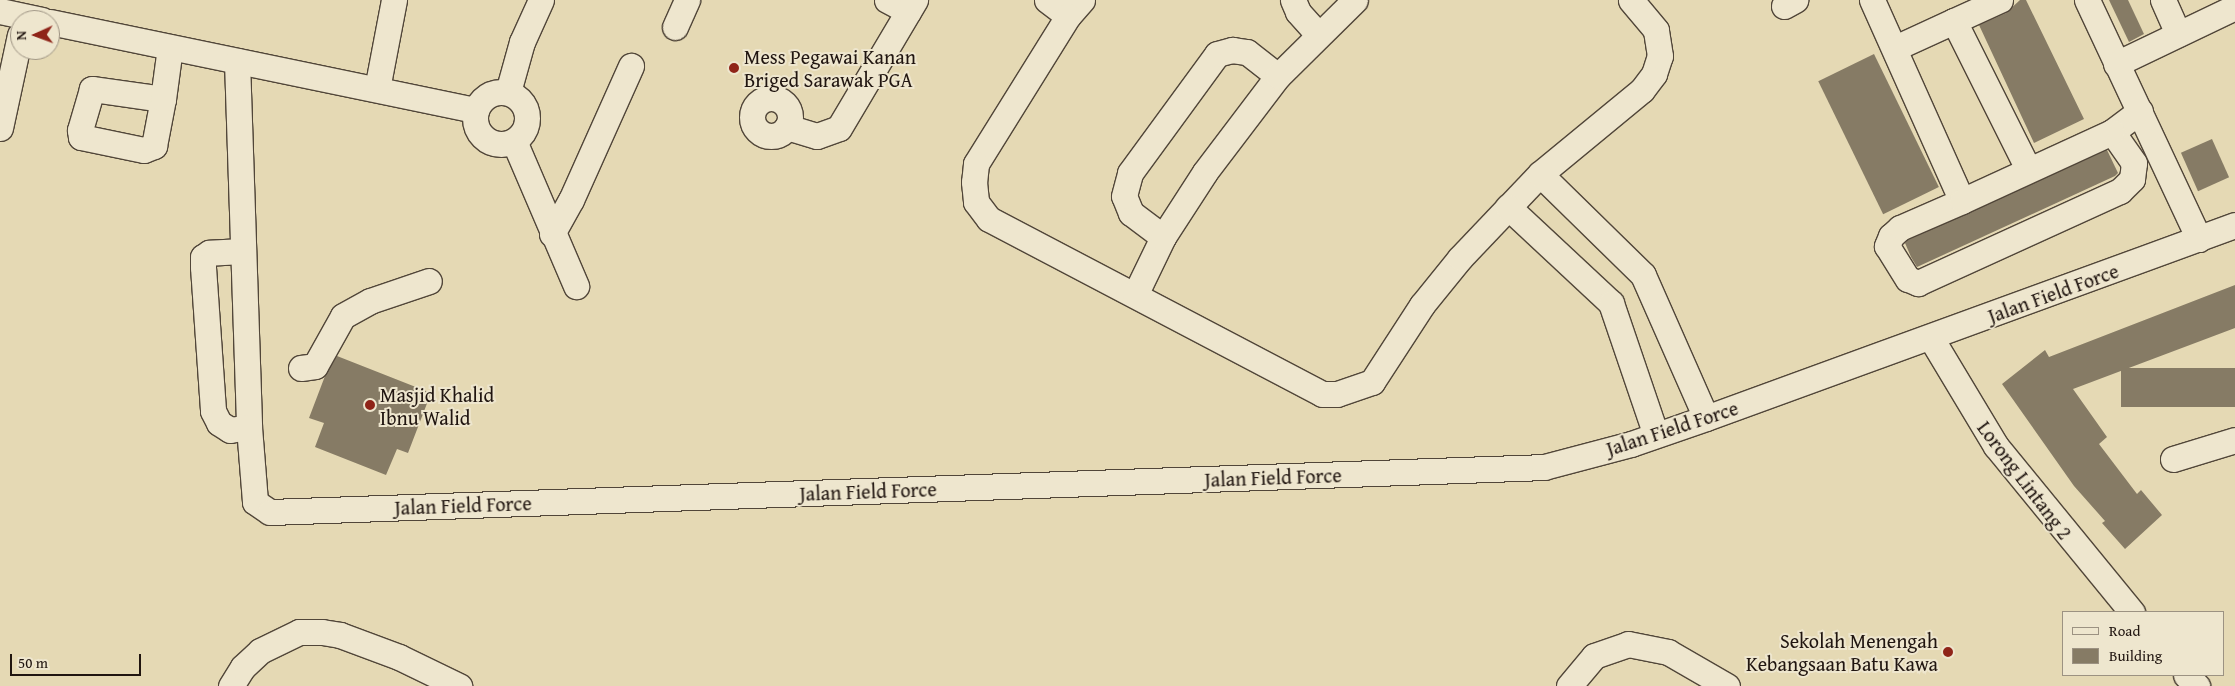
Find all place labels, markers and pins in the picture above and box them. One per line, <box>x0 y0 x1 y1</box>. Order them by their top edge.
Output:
place label: Mess Pegawai Kanan Briged Sarawak PGA <box>744 44 916 91</box>
marker: Mess Pegawai Kanan Briged Sarawak PGA <box>728 62 740 74</box>
place label: Masjid Khalid Ibnu Walid <box>380 382 494 429</box>
marker: Masjid Khalid Ibnu Walid <box>364 399 376 411</box>
place label: Sekolah Menengah Kebangsaan Batu Kawa <box>1746 628 1938 675</box>
marker: Sekolah Menengah Kebangsaan Batu Kawa <box>1942 646 1954 658</box>

